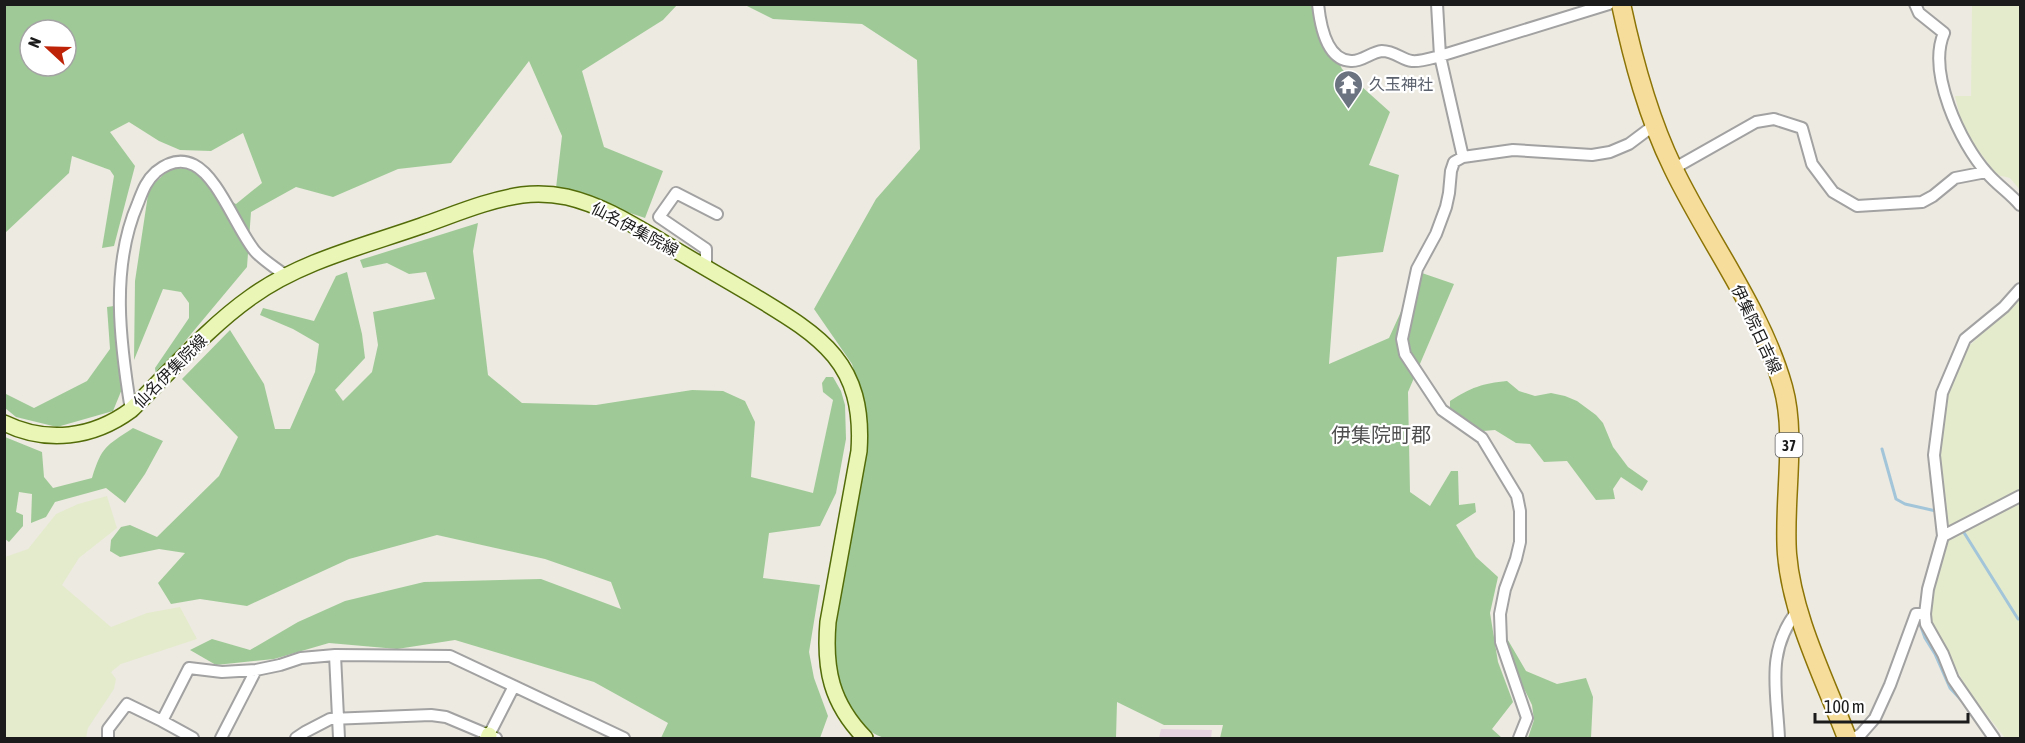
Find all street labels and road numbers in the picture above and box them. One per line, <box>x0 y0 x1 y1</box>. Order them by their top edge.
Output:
street label: 仙名伊集院線 <box>588 199 682 259</box>
street label: 伊集院日吉線 <box>1729 282 1785 376</box>
street label: 仙名伊集院線 <box>130 331 210 411</box>
road number: 37 <box>1776 433 1802 457</box>

